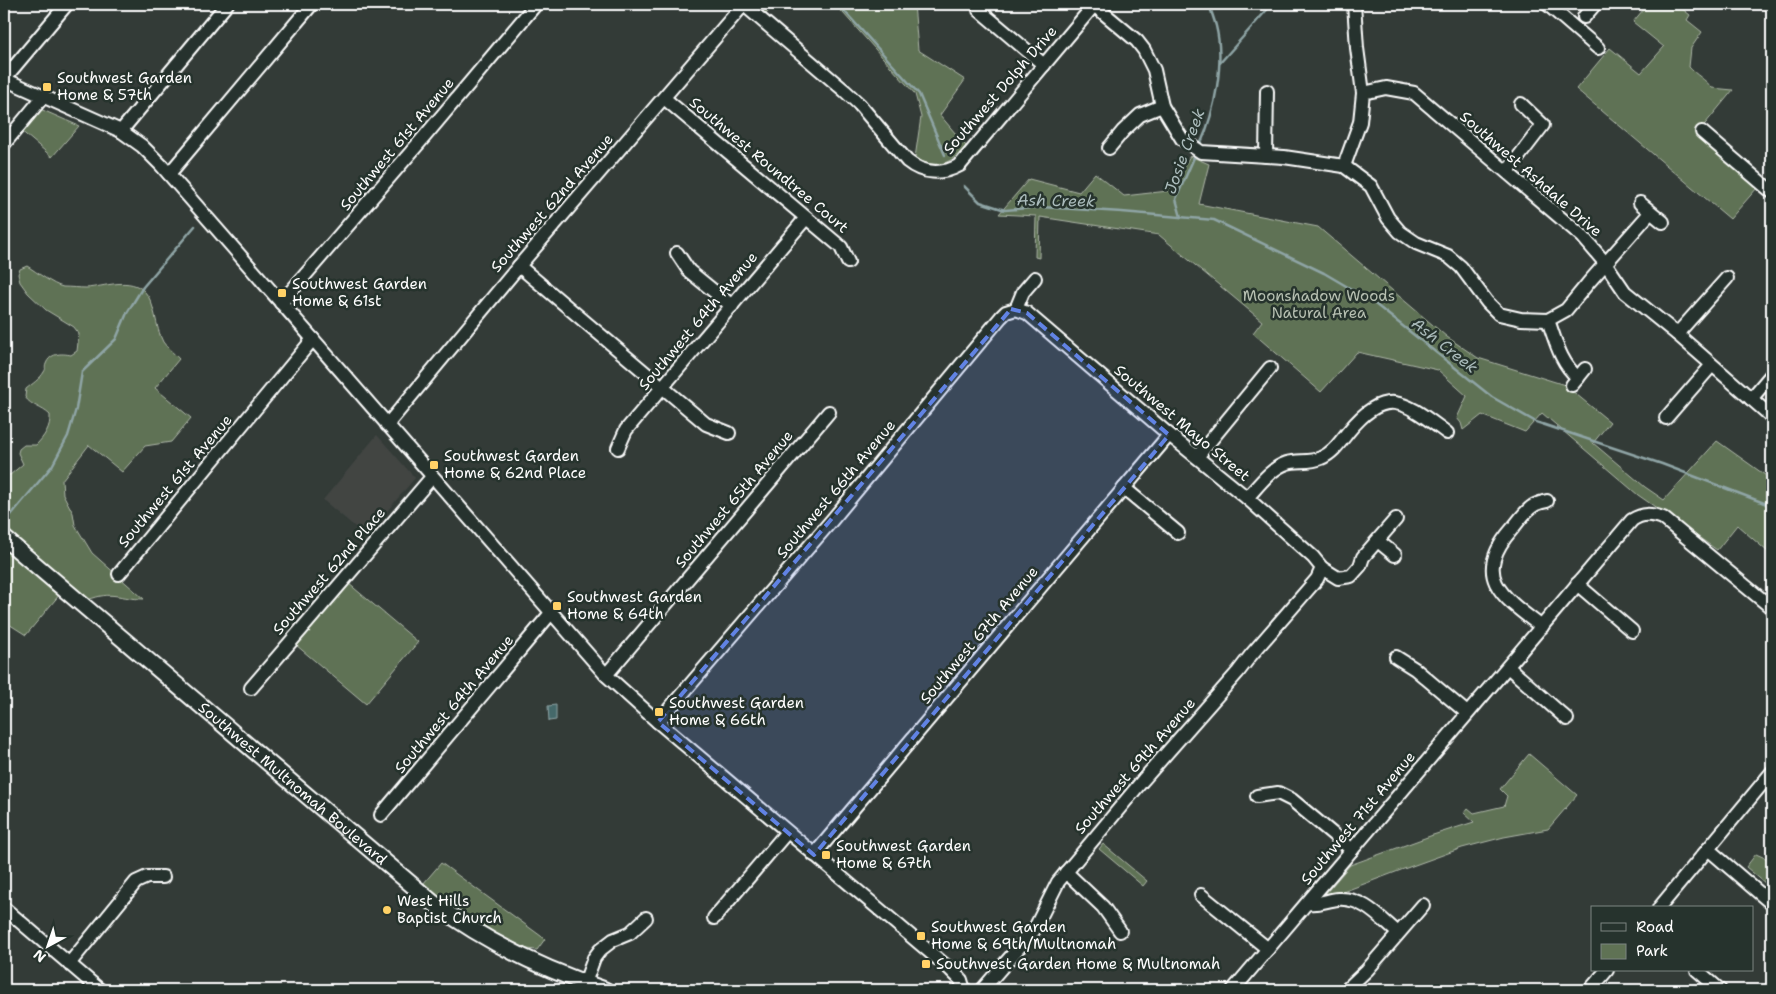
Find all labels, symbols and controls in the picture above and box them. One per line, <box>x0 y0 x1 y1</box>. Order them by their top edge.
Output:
street label: Southwest Dolph Drive <box>939 22 1061 158</box>
place label: Southwest Garden Home & 57th <box>57 68 192 105</box>
street label: Southwest 61st Avenue <box>335 73 459 215</box>
marker: Southwest Garden Home & 57th <box>41 81 53 93</box>
street label: Southwest Roundtree Court <box>685 93 853 237</box>
water label: Josie Creek <box>1159 106 1210 197</box>
street label: Southwest Ashdale Drive <box>1456 107 1606 241</box>
street label: Southwest 62nd Avenue <box>486 130 618 276</box>
water label: Ash Creek <box>1017 189 1095 212</box>
street label: Southwest 64th Avenue <box>634 247 762 395</box>
place label: Southwest Garden Home & 61st <box>292 274 427 311</box>
park label: Moonshadow Woods Natural Area <box>1243 286 1395 323</box>
marker: Southwest Garden Home & 61st <box>276 287 288 299</box>
water label: Ash Creek <box>1407 313 1482 378</box>
street label: Southwest Mayo Street <box>1110 360 1254 486</box>
street label: Southwest 61st Avenue <box>113 410 237 552</box>
street label: Southwest 66th Avenue <box>772 416 900 562</box>
street label: Southwest 65th Avenue <box>670 426 798 572</box>
place label: Southwest Garden Home & 62nd Place <box>444 446 586 483</box>
marker: Southwest Garden Home & 62nd Place <box>428 459 440 471</box>
street label: Southwest 62nd Place <box>268 503 390 639</box>
street label: Southwest 67th Avenue <box>915 562 1043 708</box>
place label: Southwest Garden Home & 64th <box>567 587 702 624</box>
marker: Southwest Garden Home & 64th <box>551 600 563 612</box>
street label: Southwest 64th Avenue <box>390 630 518 778</box>
place label: Southwest Garden Home & 66th <box>669 693 804 730</box>
street label: Southwest 69th Avenue <box>1070 694 1200 838</box>
street label: Southwest Multnomah Boulevard <box>194 698 392 870</box>
marker: Southwest Garden Home & 66th <box>653 706 665 718</box>
street label: Southwest 71st Avenue <box>1296 747 1420 889</box>
place label: Southwest Garden Home & 67th <box>836 836 971 873</box>
marker: Southwest Garden Home & 67th <box>820 849 832 861</box>
place label: West Hills Baptist Church <box>397 891 502 928</box>
marker: West Hills Baptist Church <box>381 904 393 916</box>
legend <box>1591 906 1754 972</box>
place label: Southwest Garden Home & 69th/Multnomah <box>931 917 1116 954</box>
text: Road <box>1636 917 1674 937</box>
north arrow <box>22 922 72 972</box>
marker: Southwest Garden Home & 69th/Multnomah <box>915 930 927 942</box>
text: Park <box>1636 941 1668 961</box>
text: N <box>30 945 50 966</box>
place label: Southwest Garden Home & Multnomah <box>936 954 1220 974</box>
marker: Southwest Garden Home & Multnomah <box>920 958 932 970</box>

